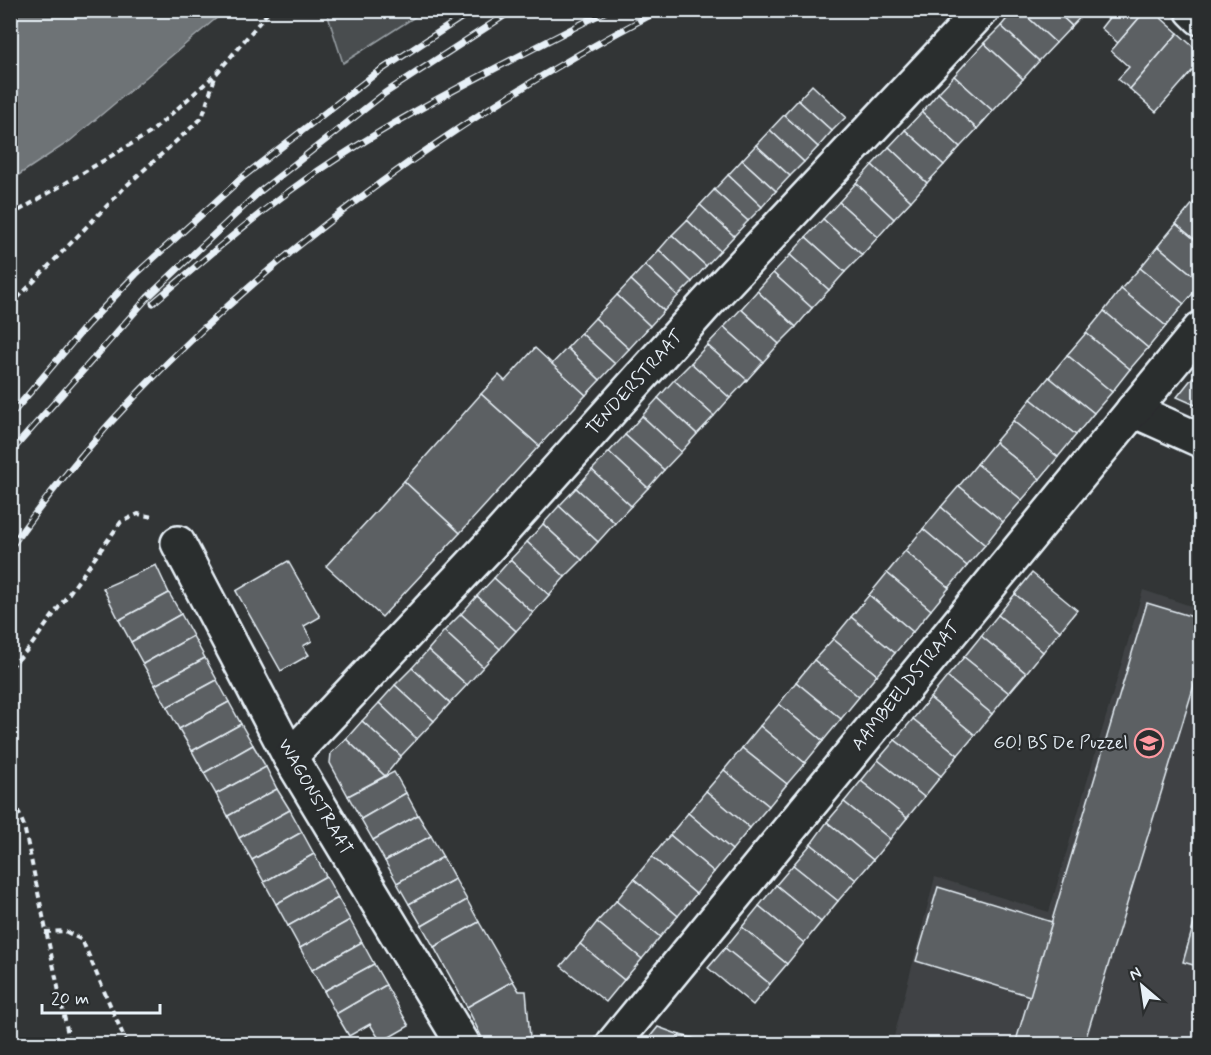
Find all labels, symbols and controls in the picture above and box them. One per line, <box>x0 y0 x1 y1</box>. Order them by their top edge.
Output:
street label: TENDERSTRAAT <box>581 325 689 441</box>
street label: AAMBEELDSTRAAT <box>846 616 966 756</box>
school or university icon: GO! BS De Puzzel <box>1133 727 1165 759</box>
place label: GO! BS De Puzzel <box>993 731 1128 755</box>
street label: WAGONSTRAAT <box>272 735 358 859</box>
north arrow <box>1112 956 1172 1016</box>
text: N <box>1126 962 1145 986</box>
scale bar <box>42 977 160 1015</box>
text: 20 m <box>51 987 89 1011</box>

